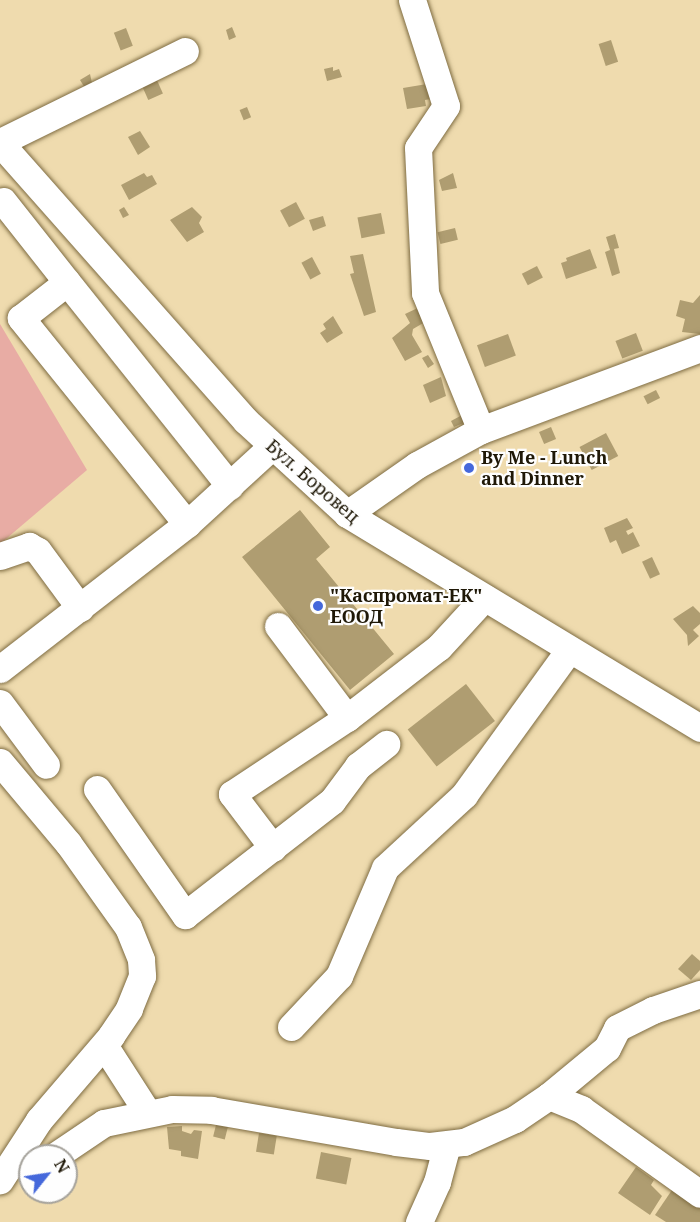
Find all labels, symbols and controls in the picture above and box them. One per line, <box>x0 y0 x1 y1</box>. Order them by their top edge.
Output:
street label: Бул. Боровец <box>262 435 364 527</box>
place label: By Me - Lunch and Dinner <box>481 447 607 490</box>
marker: By Me - Lunch and Dinner <box>462 461 476 475</box>
place label: "Каспромат-ЕК" ЕООД <box>330 585 483 628</box>
marker: "Каспромат-ЕК" ЕООД <box>311 599 325 613</box>
north arrow <box>18 1144 78 1204</box>
text: N <box>49 1155 75 1177</box>

